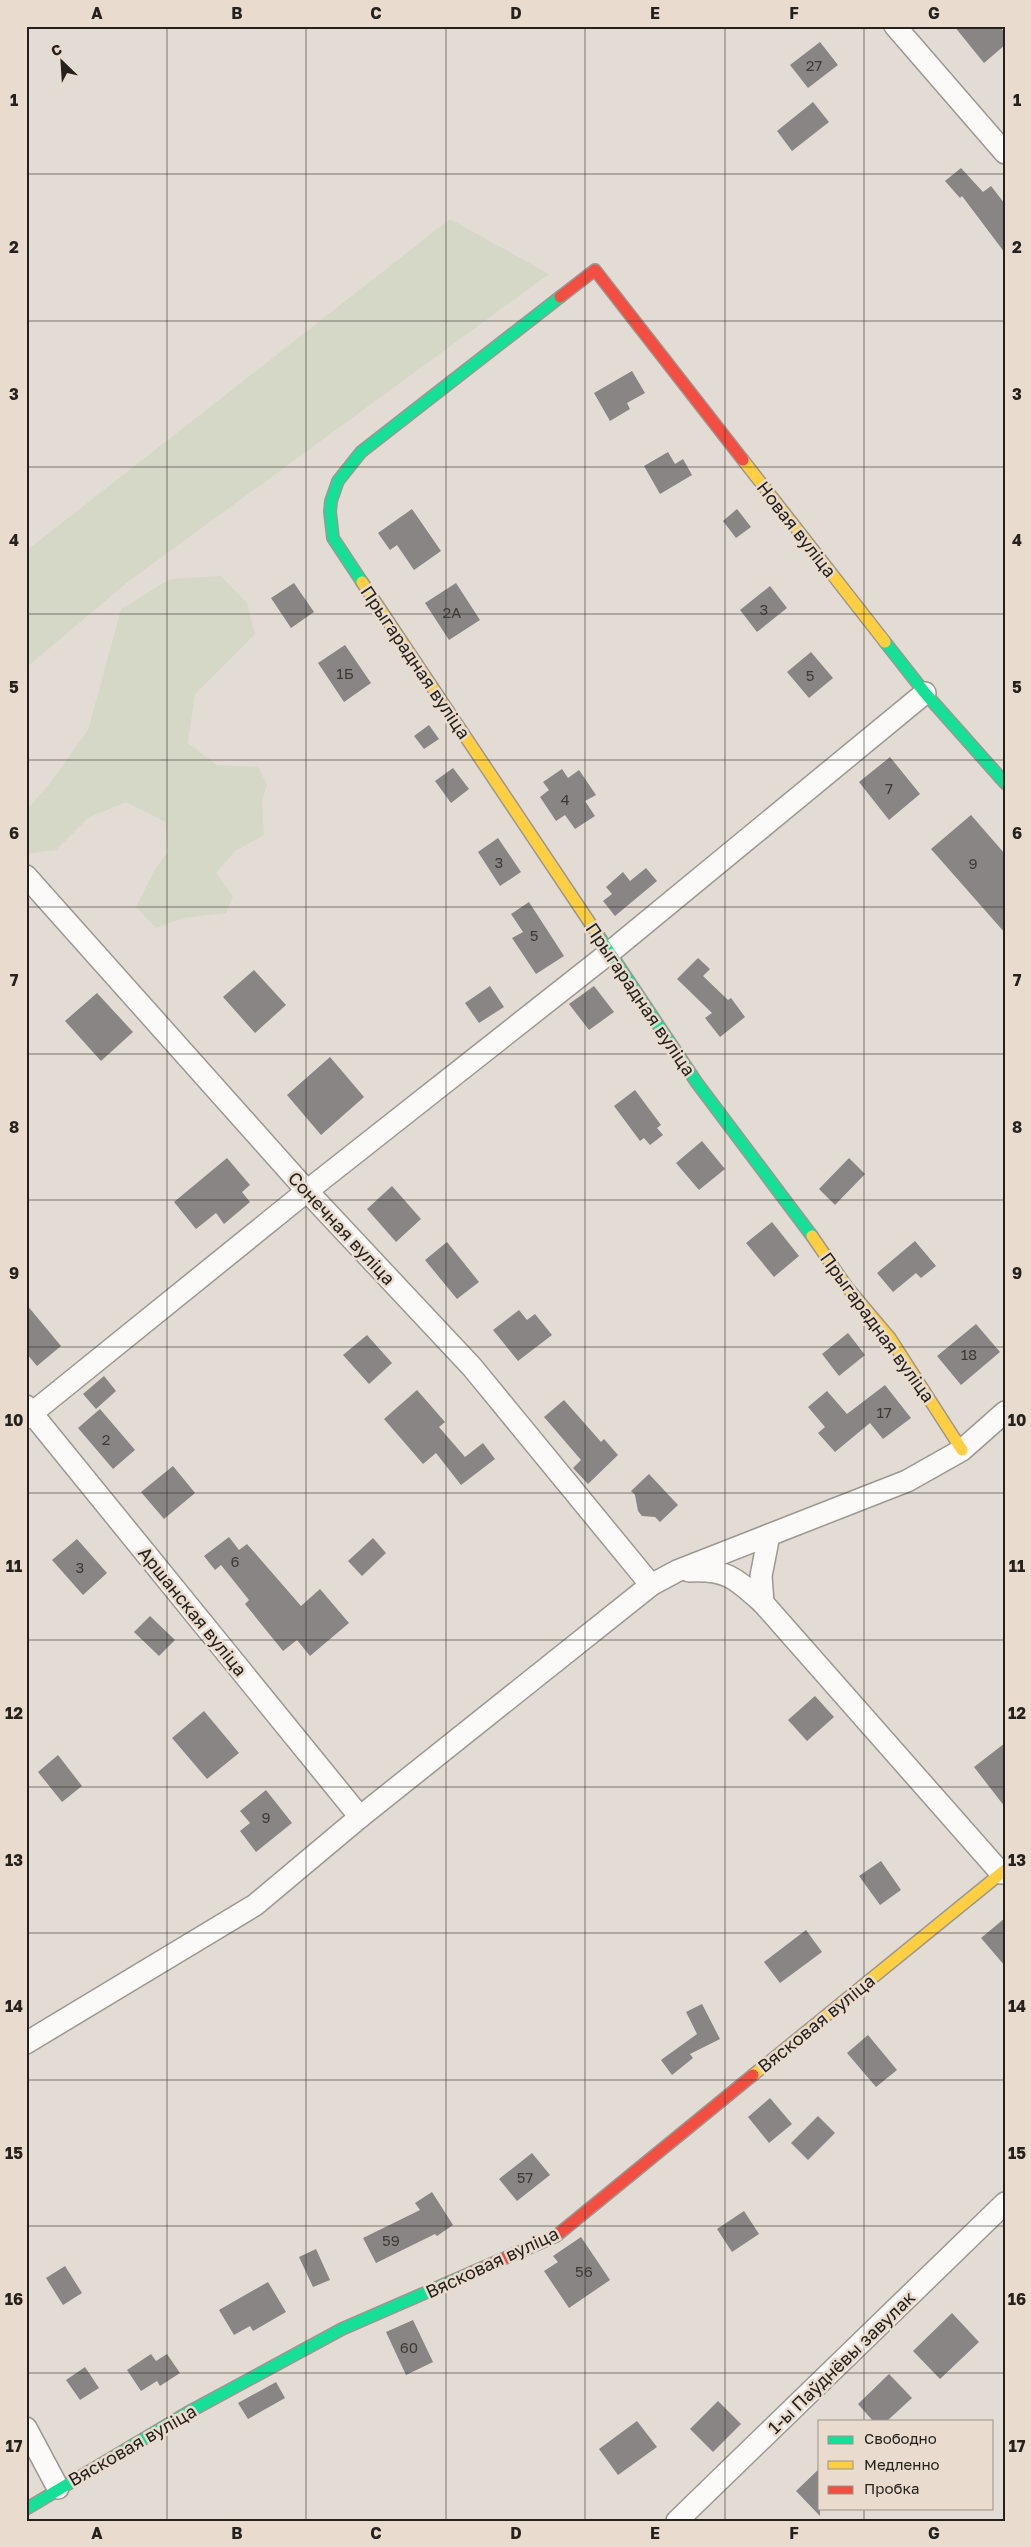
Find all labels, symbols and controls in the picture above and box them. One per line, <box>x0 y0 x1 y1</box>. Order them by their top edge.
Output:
text: A <box>91 3 103 23</box>
text: B <box>231 3 243 23</box>
text: C <box>370 3 382 23</box>
text: D <box>510 3 522 23</box>
text: E <box>650 3 660 23</box>
text: F <box>789 3 799 23</box>
text: G <box>928 3 940 23</box>
north arrow <box>38 38 88 88</box>
text: С <box>48 40 64 60</box>
house number: 27 <box>806 56 822 74</box>
text: 1 <box>10 90 18 110</box>
text: 1 <box>1013 90 1021 110</box>
text: 2 <box>9 237 19 257</box>
text: 2 <box>1012 237 1022 257</box>
text: 3 <box>9 384 19 404</box>
text: 3 <box>1012 384 1022 404</box>
street label: Новая вуліца <box>753 477 841 581</box>
text: 4 <box>9 530 19 550</box>
text: 4 <box>1012 530 1022 550</box>
street label: Прыгарадная вуліца <box>356 581 476 743</box>
house number: 3 <box>760 600 768 618</box>
house number: 2А <box>443 603 461 621</box>
house number: 1Б <box>336 664 354 682</box>
house number: 5 <box>806 666 814 684</box>
text: 5 <box>9 677 19 697</box>
text: 5 <box>1012 677 1022 697</box>
house number: 7 <box>885 779 893 797</box>
house number: 4 <box>560 790 570 808</box>
text: 6 <box>9 823 19 843</box>
text: 6 <box>1012 823 1022 843</box>
house number: 3 <box>495 853 503 871</box>
house number: 9 <box>968 854 978 872</box>
street label: Прыгарадная вуліца <box>581 918 701 1080</box>
house number: 5 <box>530 926 538 944</box>
text: 7 <box>10 970 19 990</box>
text: 7 <box>1013 970 1022 990</box>
text: 8 <box>9 1117 19 1137</box>
text: 8 <box>1012 1117 1022 1137</box>
street label: Сонечная вуліца <box>284 1167 400 1289</box>
street label: Прыгарадная вуліца <box>816 1248 940 1406</box>
text: 9 <box>9 1263 19 1283</box>
text: 9 <box>1012 1263 1022 1283</box>
house number: 18 <box>961 1345 977 1363</box>
house number: 17 <box>876 1403 892 1421</box>
text: 10 <box>5 1410 23 1430</box>
text: 10 <box>1008 1410 1026 1430</box>
house number: 2 <box>102 1430 110 1448</box>
street label: Аршанская вуліца <box>134 1542 252 1680</box>
house number: 6 <box>230 1552 240 1570</box>
text: 11 <box>6 1556 22 1576</box>
text: 11 <box>1009 1556 1025 1576</box>
house number: 3 <box>76 1558 84 1576</box>
text: 12 <box>5 1703 23 1723</box>
text: 12 <box>1008 1703 1026 1723</box>
house number: 9 <box>261 1808 271 1826</box>
text: 13 <box>5 1850 23 1870</box>
text: 13 <box>1008 1850 1026 1870</box>
street label: Вясковая вуліца <box>753 1969 879 2077</box>
text: 14 <box>5 1996 23 2016</box>
text: 14 <box>1008 1996 1026 2016</box>
text: 15 <box>5 2143 23 2163</box>
text: 15 <box>1008 2143 1026 2163</box>
house number: 57 <box>517 2168 533 2186</box>
street label: Вясковая вуліца <box>422 2222 562 2302</box>
house number: 59 <box>382 2231 400 2249</box>
house number: 56 <box>575 2262 593 2280</box>
street label: 1-ы Паўднёвы завулак <box>763 2286 919 2438</box>
text: 16 <box>5 2289 23 2309</box>
text: 16 <box>1008 2289 1026 2309</box>
house number: 60 <box>400 2338 418 2356</box>
street label: Вясковая вуліца <box>64 2399 200 2491</box>
legend <box>818 2420 994 2510</box>
text: Свободно <box>864 2429 937 2447</box>
text: 17 <box>6 2436 23 2456</box>
text: 17 <box>1009 2436 1026 2456</box>
text: Медленно <box>864 2455 940 2473</box>
text: Пробка <box>864 2479 919 2497</box>
text: A <box>91 2523 103 2543</box>
text: B <box>231 2523 243 2543</box>
text: C <box>370 2523 382 2543</box>
text: D <box>510 2523 522 2543</box>
text: E <box>650 2523 660 2543</box>
text: F <box>789 2523 799 2543</box>
text: G <box>928 2523 940 2543</box>

